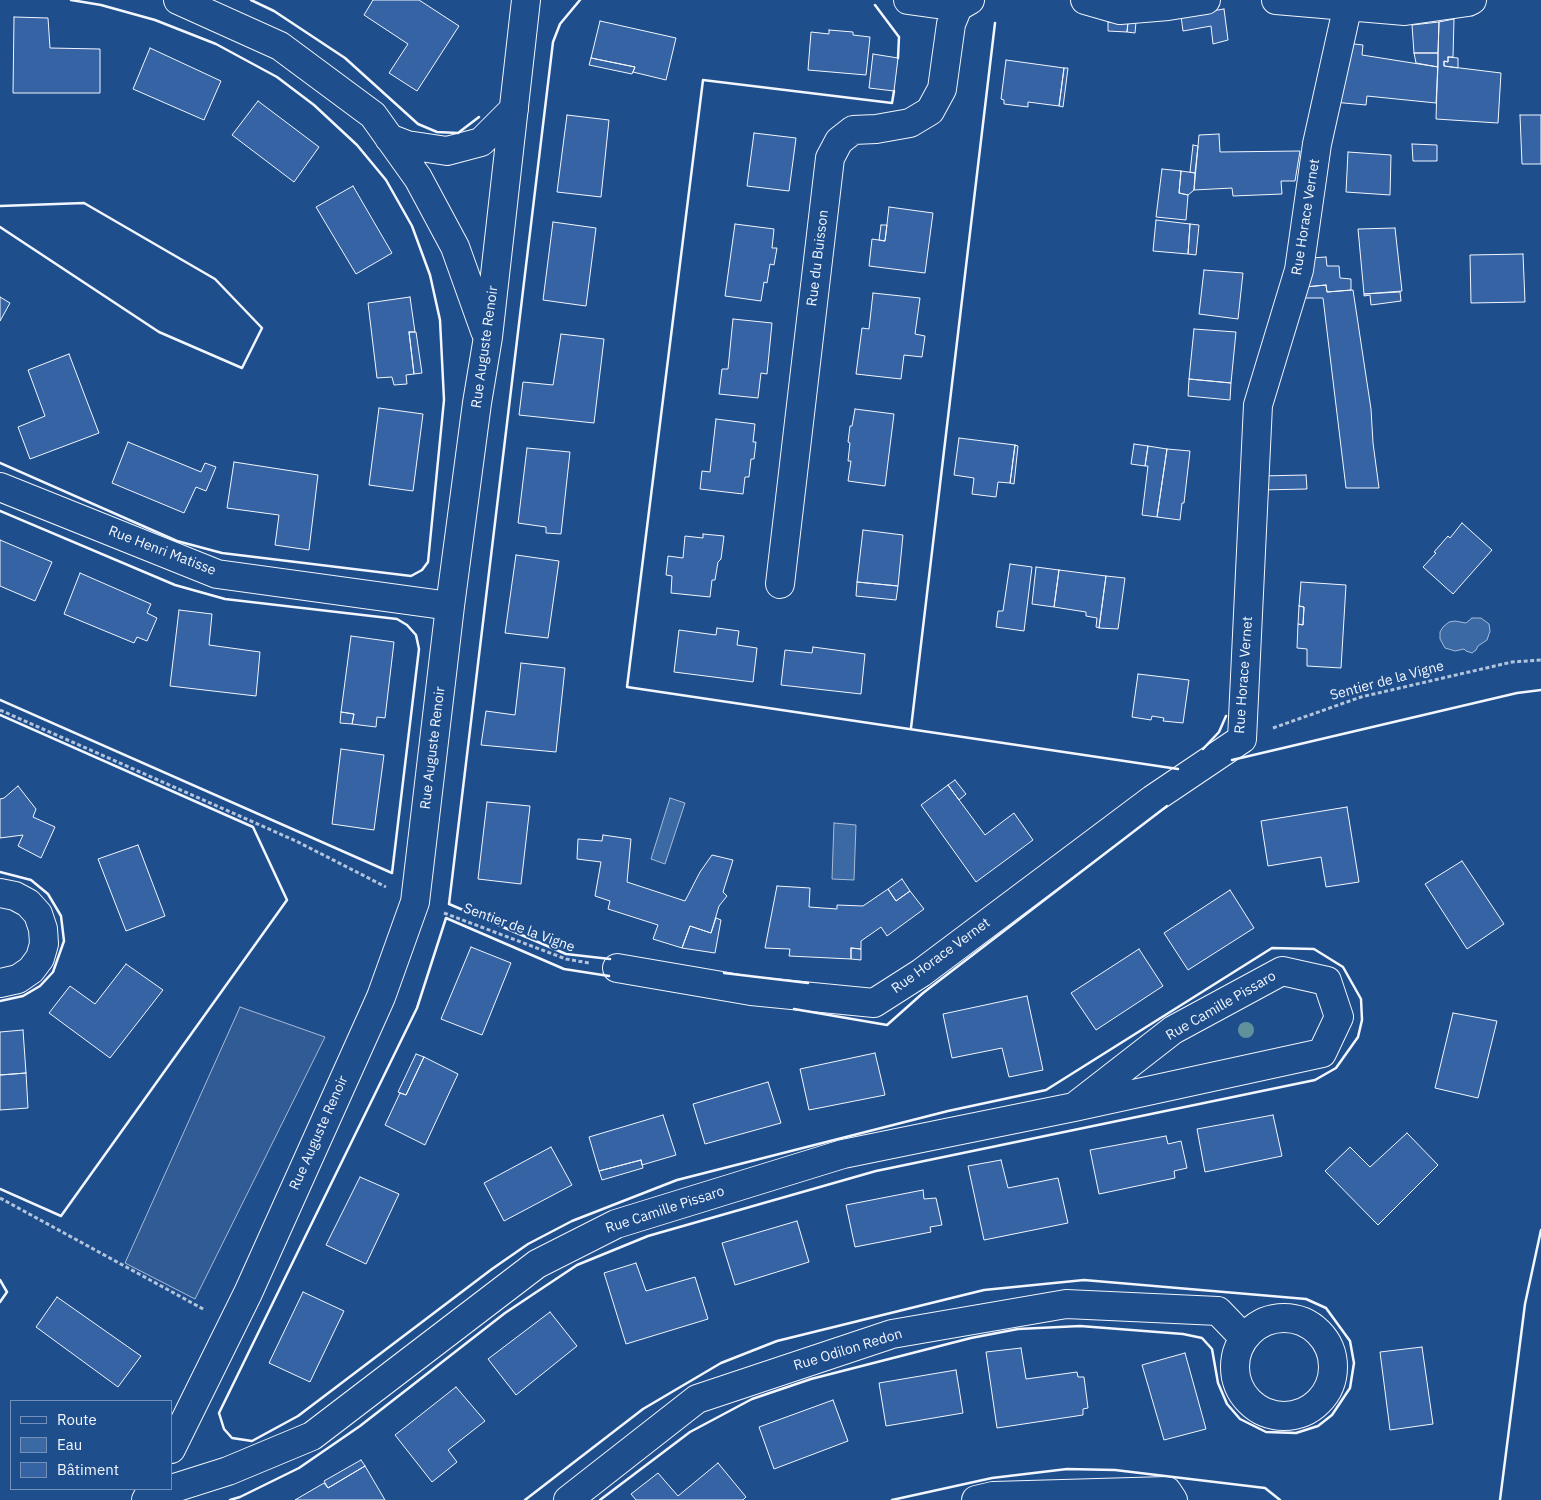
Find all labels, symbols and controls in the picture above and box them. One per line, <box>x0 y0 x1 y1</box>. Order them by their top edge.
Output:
street label: Rue Horace Vernet <box>1289 158 1323 276</box>
street label: Rue du Buisson <box>804 209 832 307</box>
street label: Rue Auguste Renoir <box>468 285 502 409</box>
street label: Rue Henri Matisse <box>106 523 218 579</box>
street label: Rue Horace Vernet <box>1232 616 1256 734</box>
street label: Sentier de la Vigne <box>1328 658 1446 704</box>
street label: Rue Auguste Renoir <box>417 686 449 810</box>
street label: Sentier de la Vigne <box>461 900 577 956</box>
street label: Rue Horace Vernet <box>888 915 994 997</box>
street label: Rue Camille Pissaro <box>1163 968 1279 1044</box>
street label: Rue Auguste Renoir <box>286 1073 352 1193</box>
street label: Rue Camille Pissaro <box>603 1183 727 1237</box>
street label: Rue Odilon Redon <box>792 1325 904 1375</box>
legend <box>10 1400 172 1490</box>
text: Route <box>57 1410 97 1429</box>
text: Eau <box>57 1435 82 1454</box>
text: Bâtiment <box>57 1460 119 1479</box>

